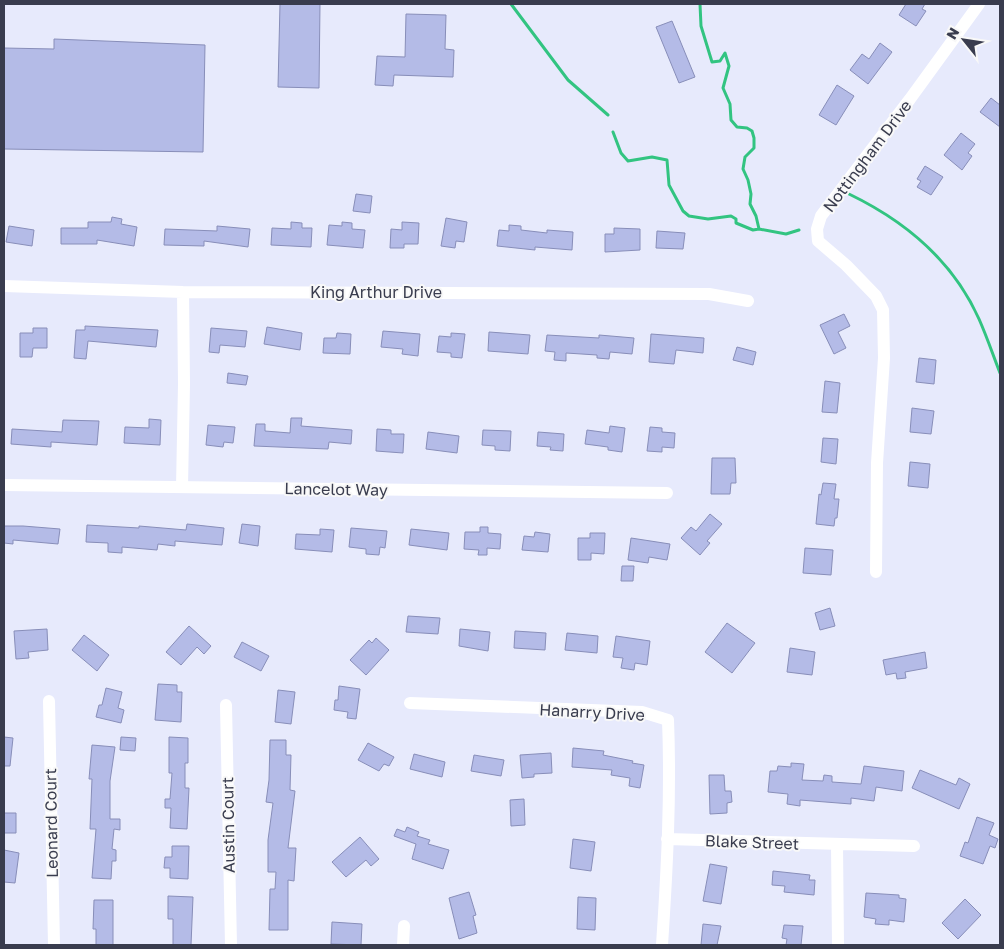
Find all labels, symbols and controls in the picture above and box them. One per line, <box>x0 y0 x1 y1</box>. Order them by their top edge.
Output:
north arrow <box>939 15 989 65</box>
text: N <box>942 24 962 42</box>
street label: Nottingham Drive <box>818 96 916 216</box>
street label: King Arthur Drive <box>310 282 442 302</box>
street label: Lancelot Way <box>284 478 388 500</box>
street label: Hanarry Drive <box>539 699 645 725</box>
street label: Leonard Court <box>40 768 62 878</box>
street label: Austin Court <box>217 777 239 873</box>
street label: Blake Street <box>705 830 799 854</box>

